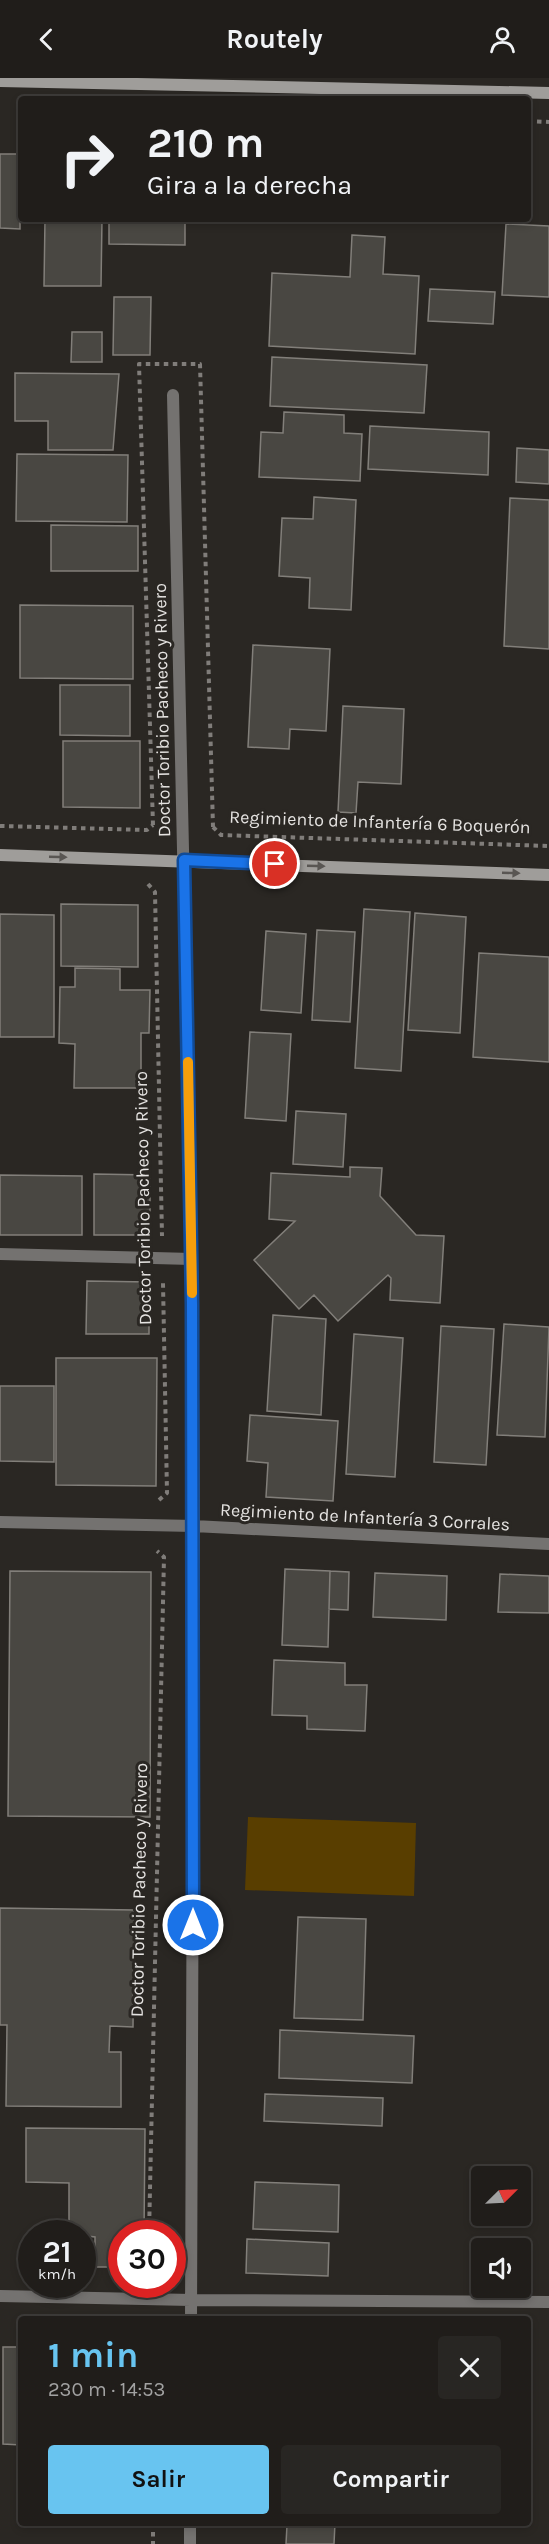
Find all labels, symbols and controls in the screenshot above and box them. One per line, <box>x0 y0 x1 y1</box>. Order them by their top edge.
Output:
icon: back <box>30 23 63 56</box>
text: Routely <box>226 23 323 55</box>
icon: person <box>486 23 519 56</box>
text: 210 m <box>147 118 264 168</box>
icon: right <box>48 120 126 198</box>
text: Gira a la derecha <box>147 169 352 201</box>
street label: Doctor Toribio Pacheco y Rivero <box>149 583 175 837</box>
street label: Regimiento de Infantería 6 Boquerón <box>229 806 531 838</box>
pin <box>249 838 300 889</box>
icon: arrive <box>258 847 291 880</box>
one-way arrow <box>49 852 68 861</box>
one-way arrow <box>307 861 326 870</box>
one-way arrow <box>502 869 521 878</box>
street label: Doctor Toribio Pacheco y Rivero <box>130 1071 156 1325</box>
street label: Regimiento de Infantería 3 Corrales <box>219 1498 511 1536</box>
street label: Doctor Toribio Pacheco y Rivero <box>126 1763 152 2017</box>
position arrow <box>161 1893 225 1957</box>
north arrow <box>471 2166 531 2226</box>
map controls <box>471 2166 531 2298</box>
speed limit sign: 30 <box>108 2220 186 2298</box>
text: 21 <box>43 2234 71 2270</box>
button: sound <box>471 2238 531 2298</box>
text: km/h <box>38 2265 76 2283</box>
text: 1 min <box>48 2334 138 2376</box>
button: close <box>438 2336 501 2399</box>
text: 230 m · 14:53 <box>48 2378 165 2401</box>
button: Salir <box>48 2445 269 2514</box>
button: Compartir <box>281 2445 501 2514</box>

